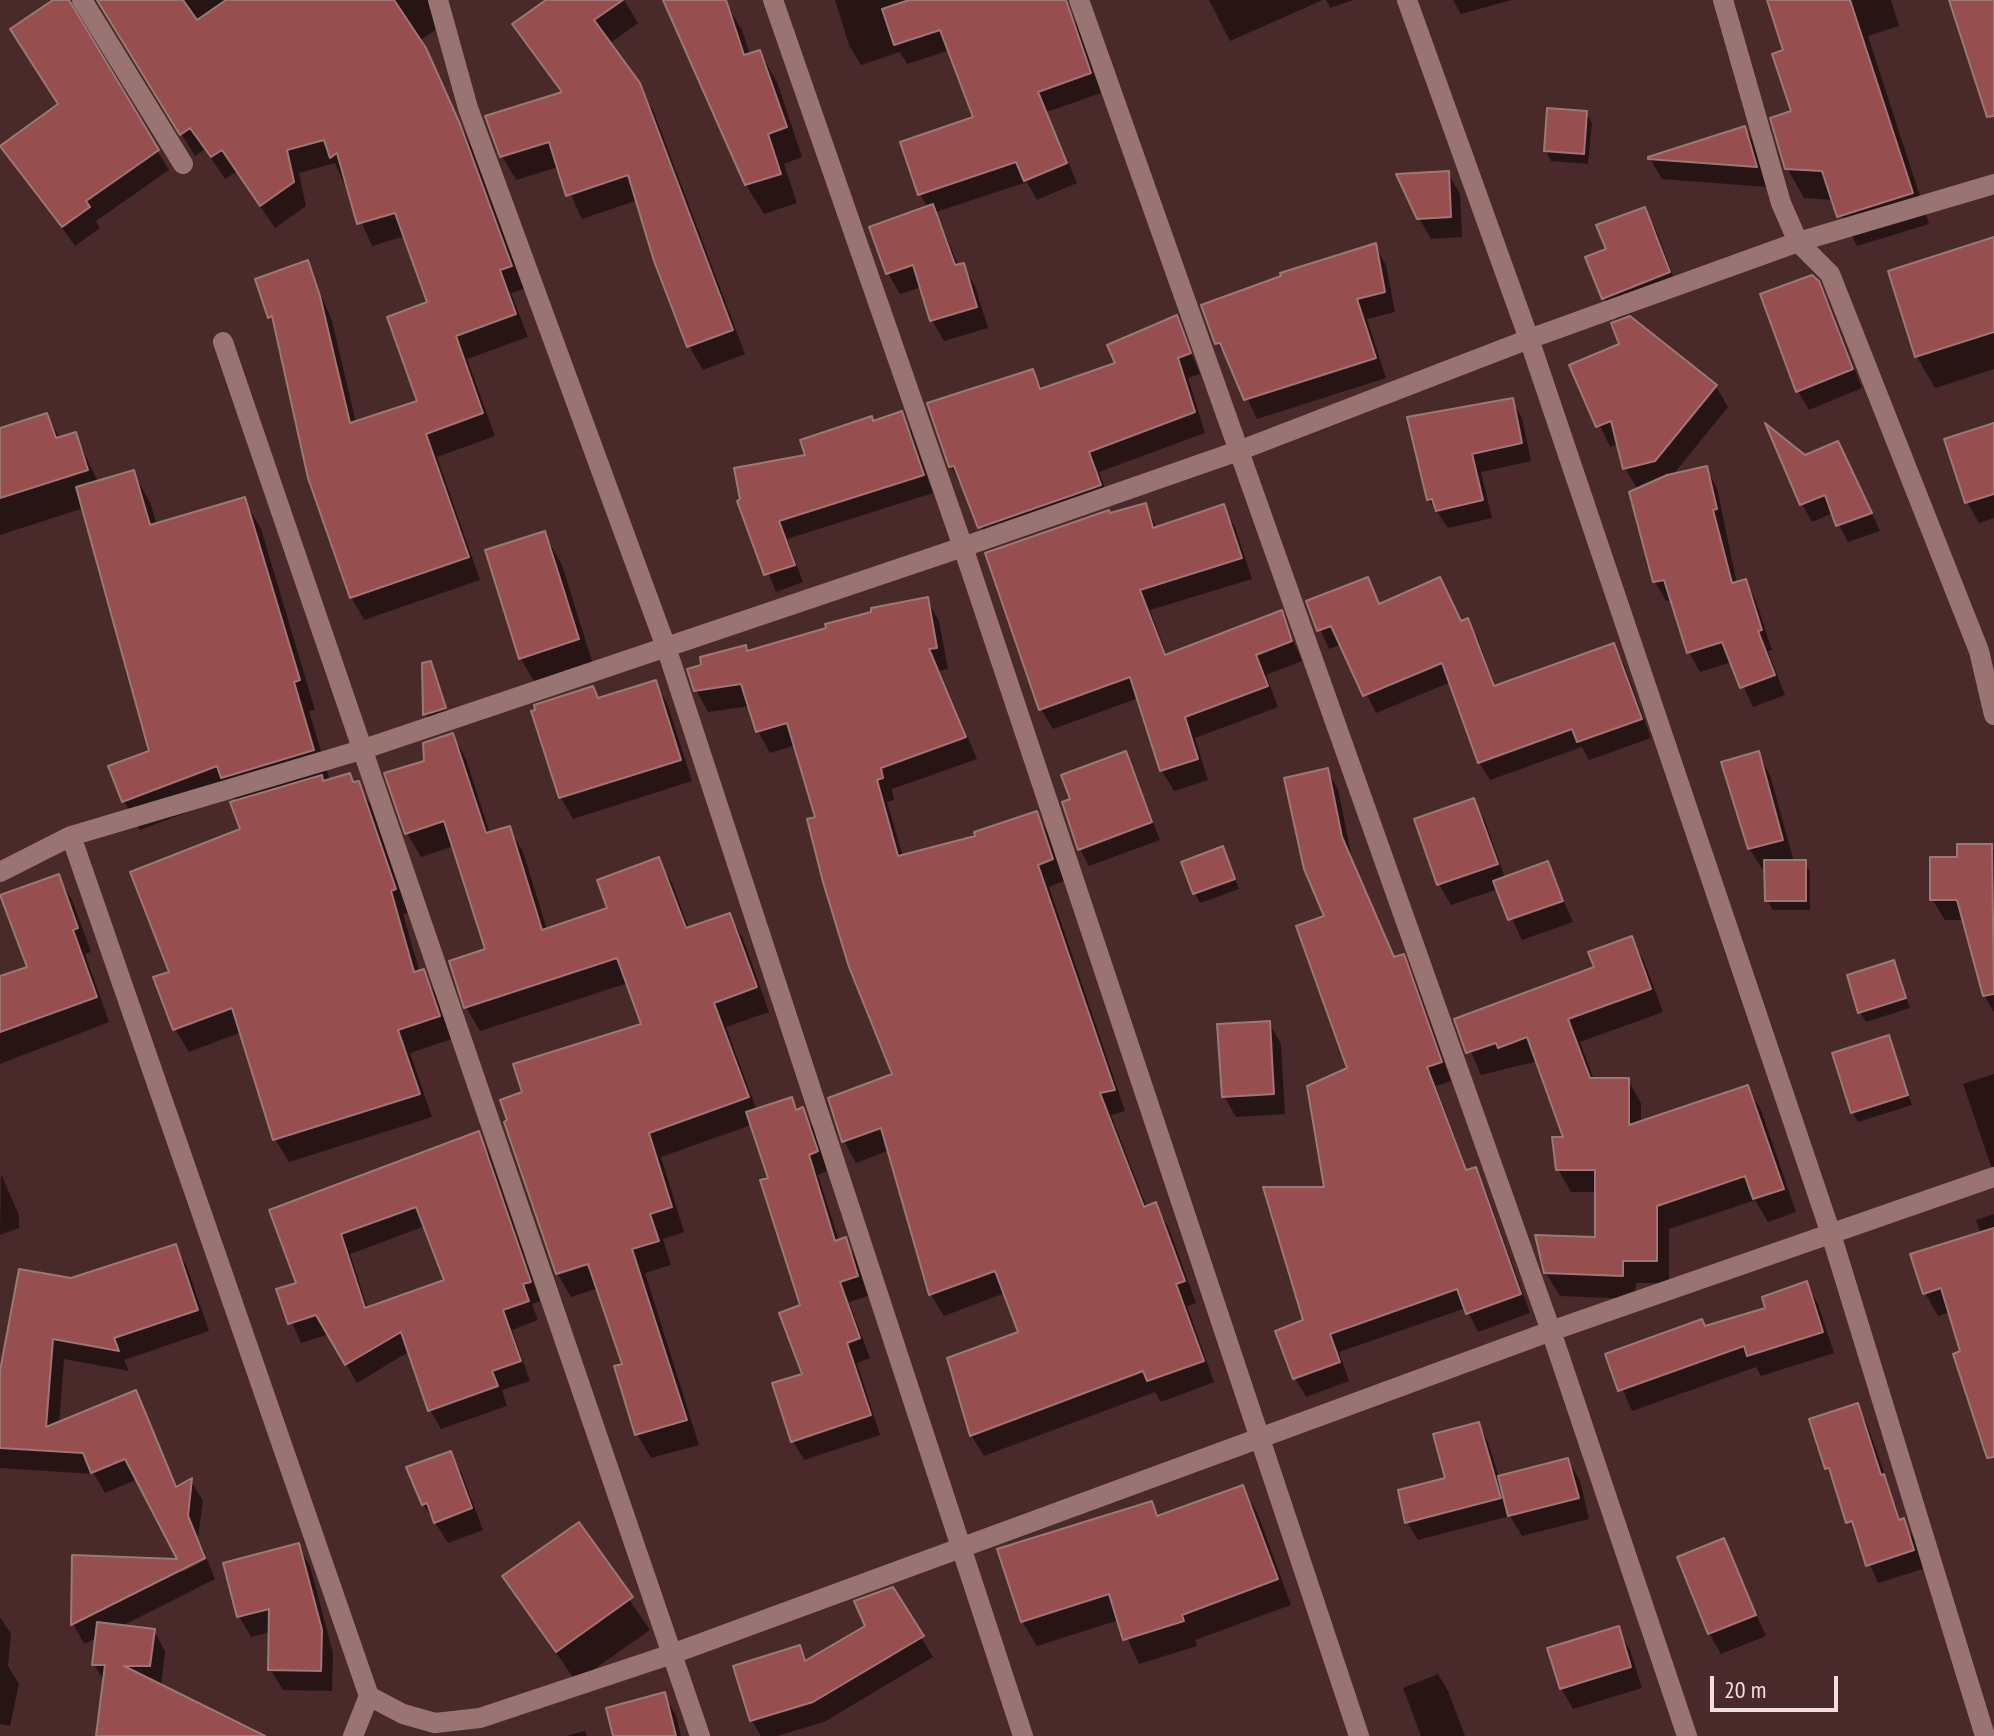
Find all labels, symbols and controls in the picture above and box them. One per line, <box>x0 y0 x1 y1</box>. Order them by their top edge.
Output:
scale bar <box>1714 1660 1842 1710</box>
text: 20 m <box>1724 1674 1766 1705</box>

